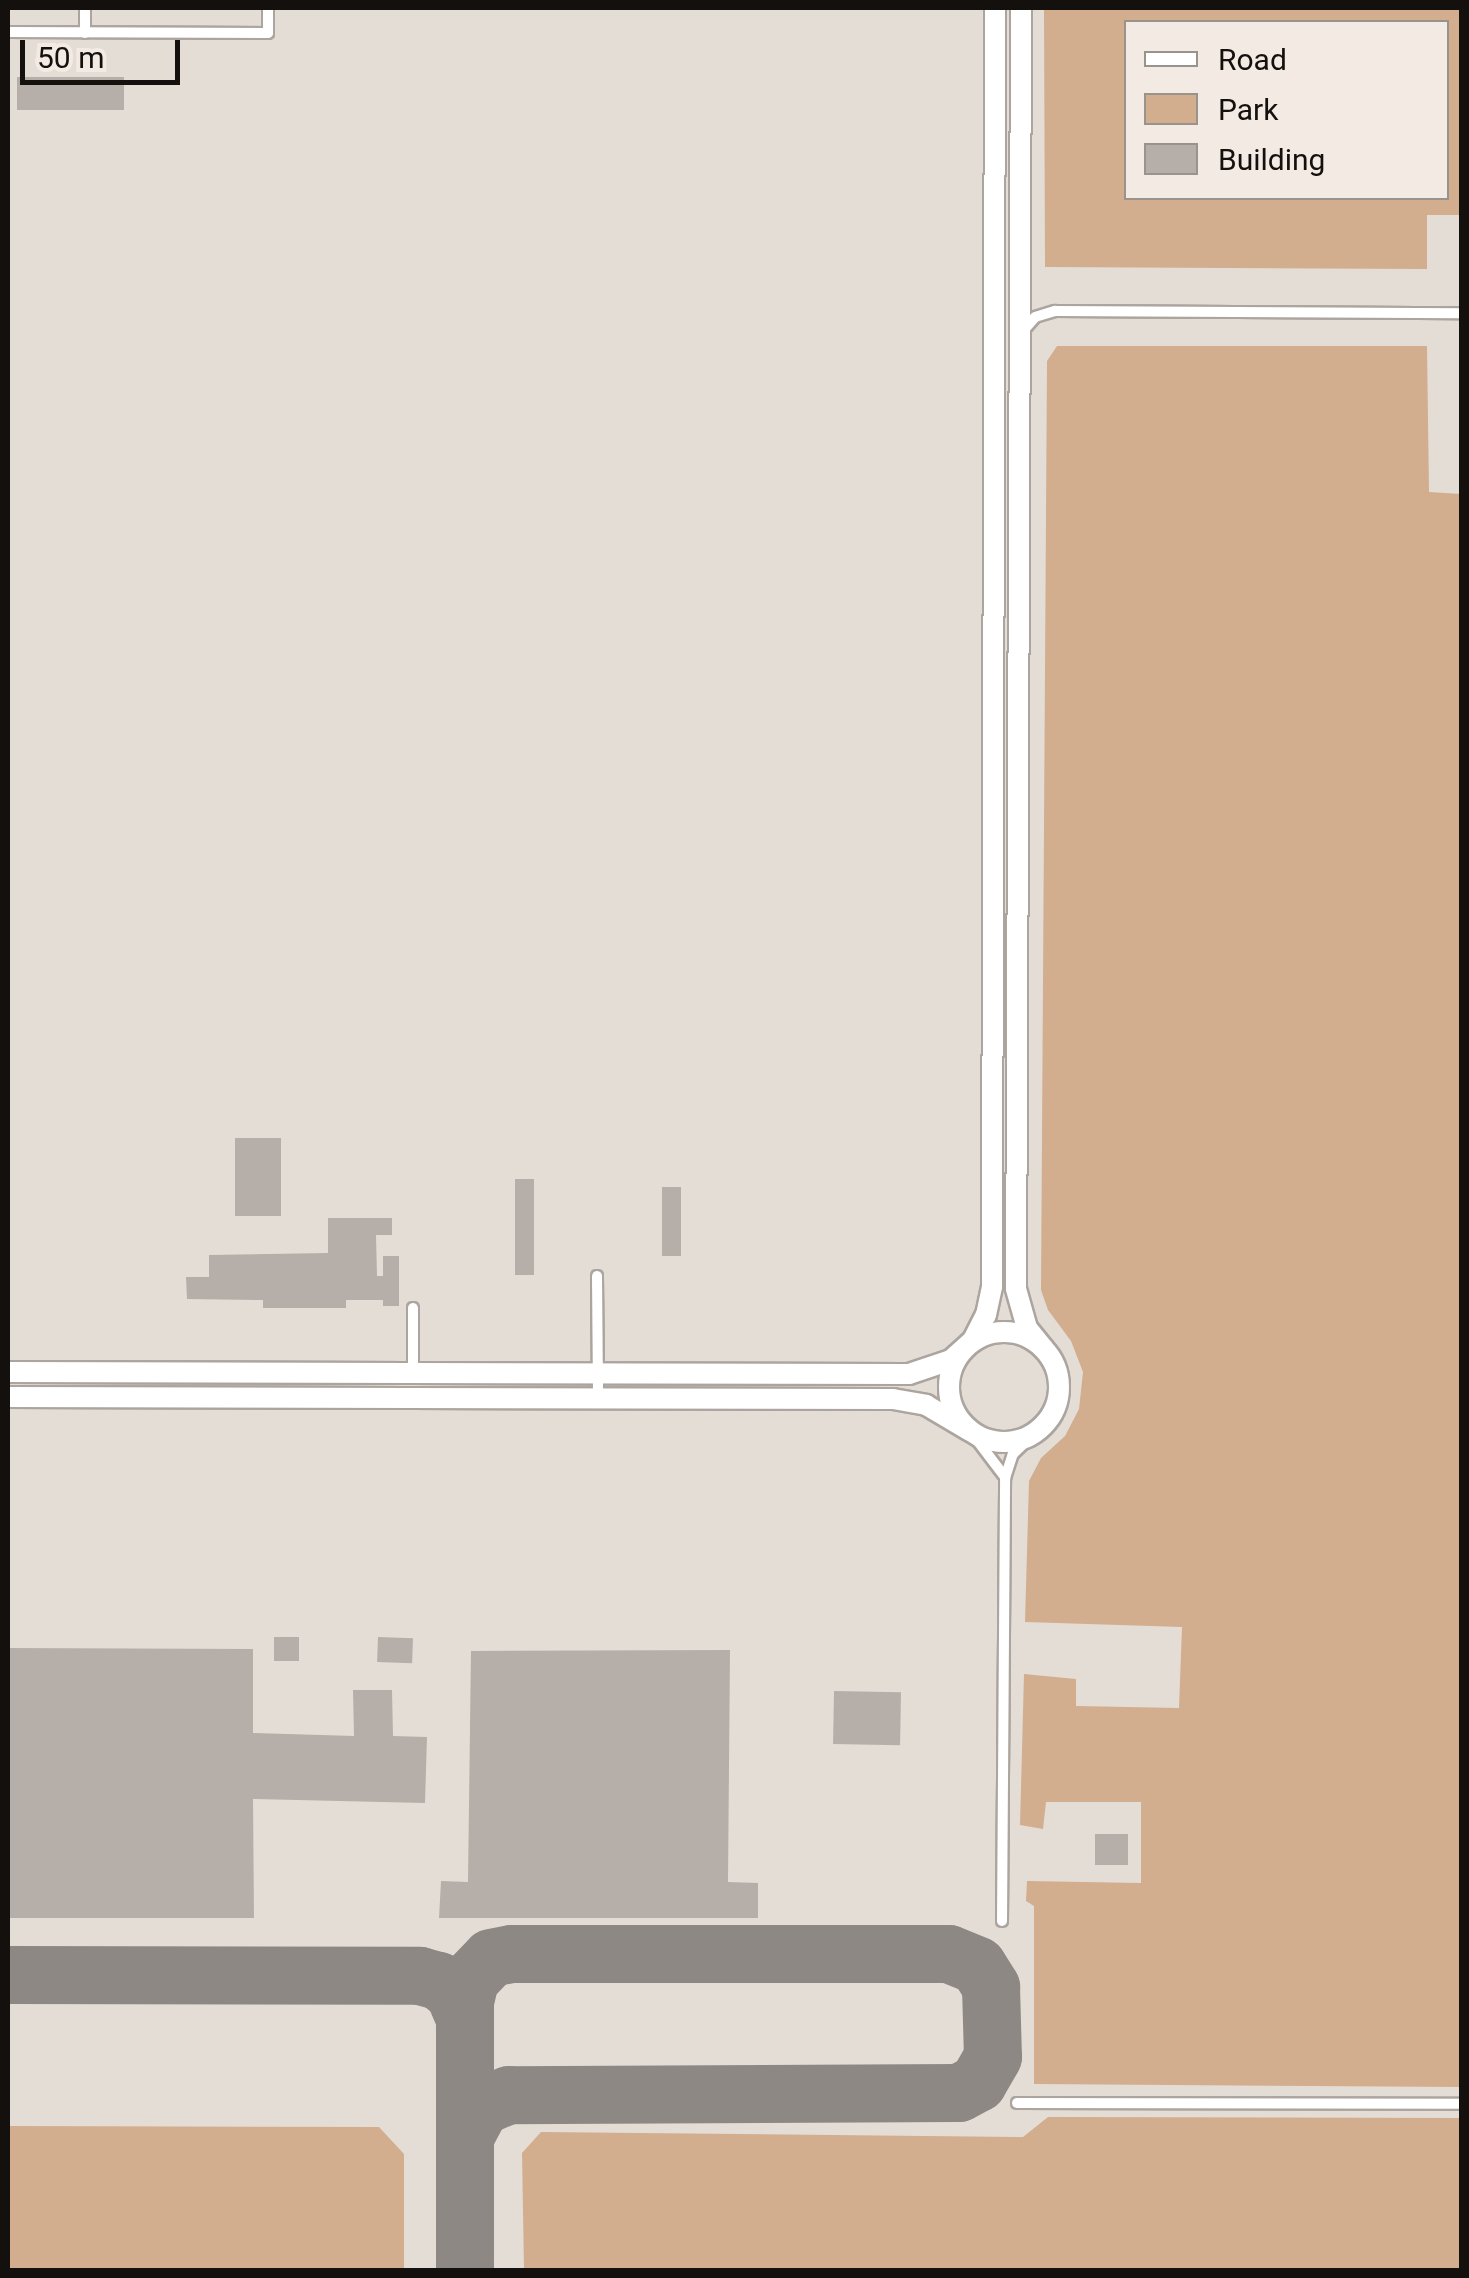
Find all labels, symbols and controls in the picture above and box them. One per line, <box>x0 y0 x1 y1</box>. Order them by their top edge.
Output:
scale bar <box>25 20 185 82</box>
legend <box>1124 20 1449 200</box>
text: 50 m <box>37 40 104 75</box>
text: Road <box>1218 42 1287 77</box>
text: Park <box>1218 92 1278 127</box>
text: Building <box>1218 142 1325 177</box>

